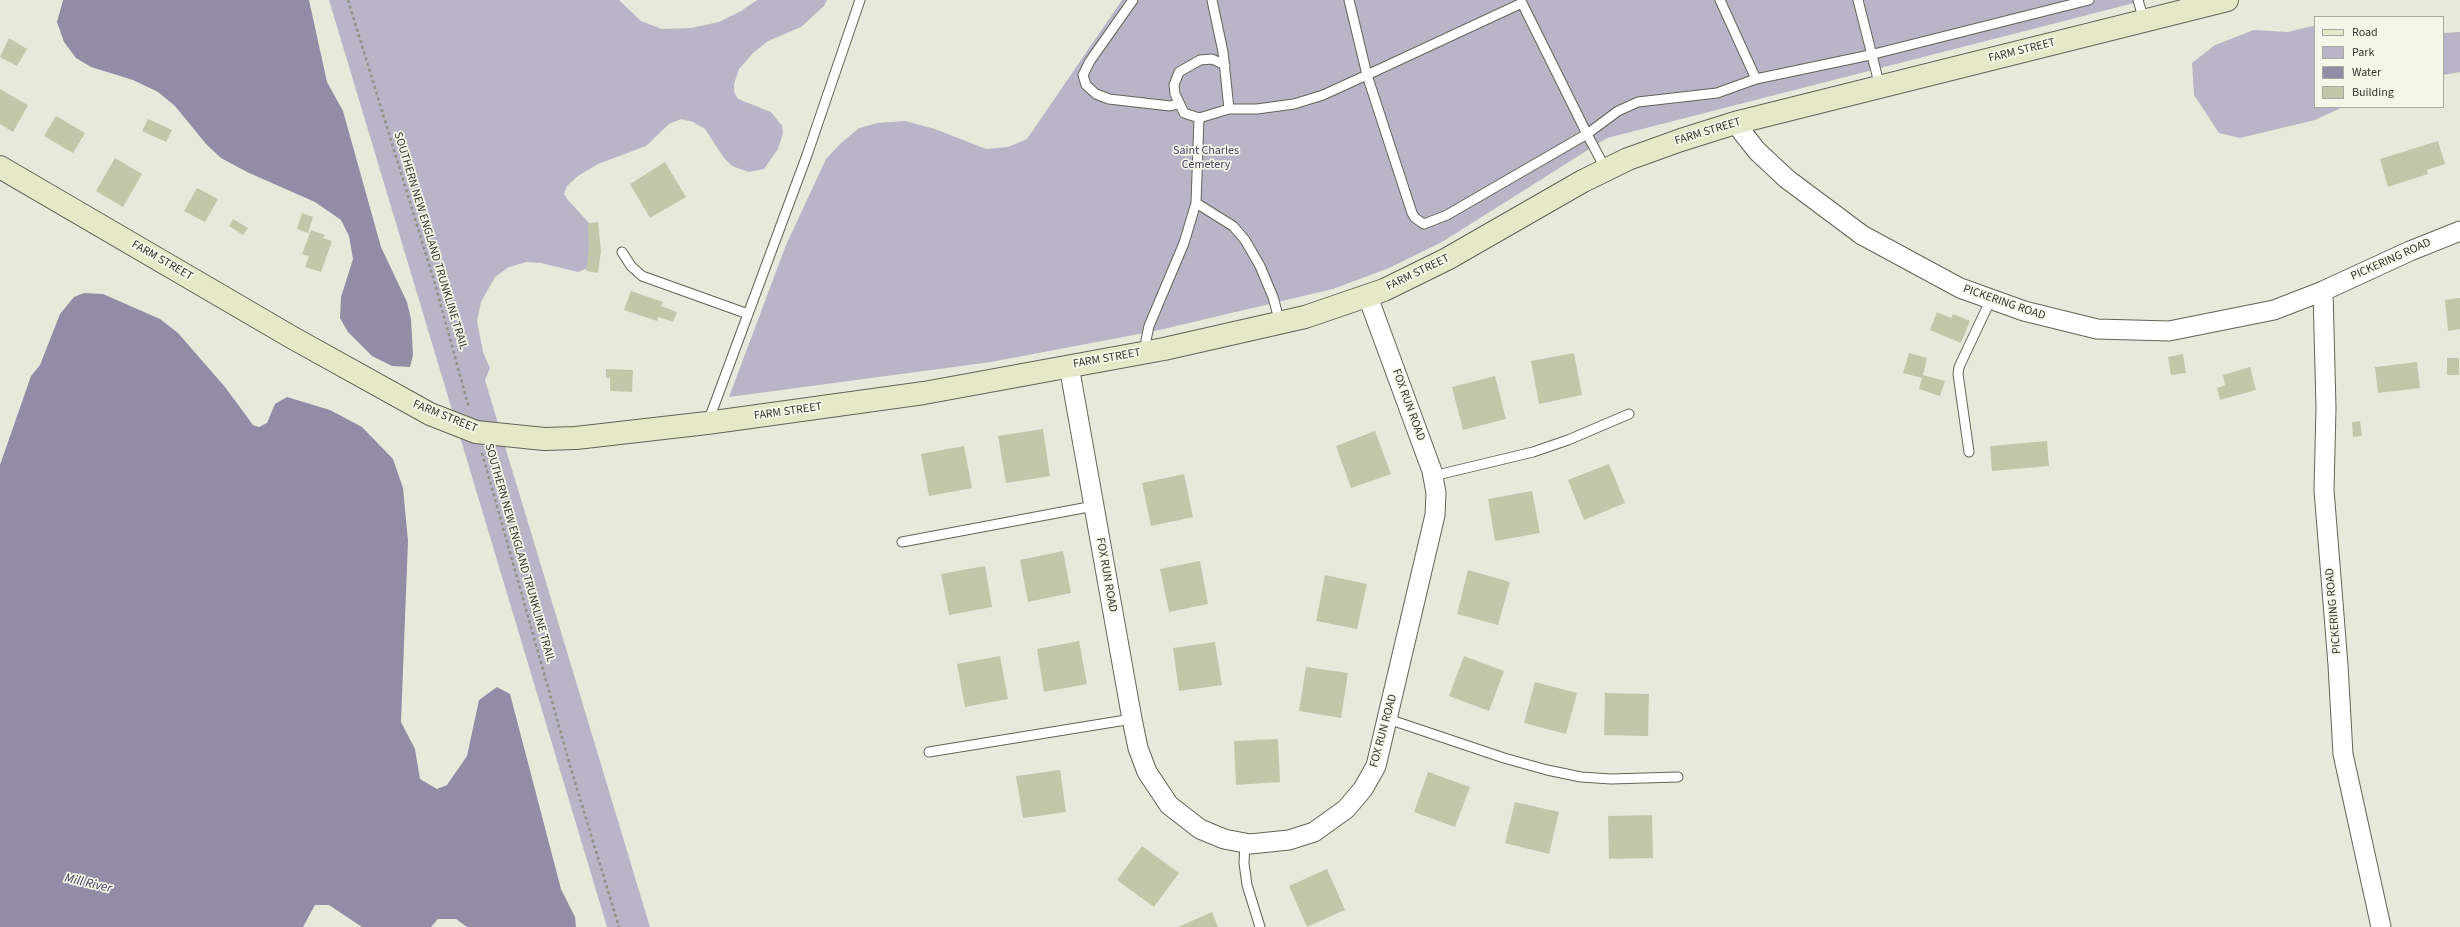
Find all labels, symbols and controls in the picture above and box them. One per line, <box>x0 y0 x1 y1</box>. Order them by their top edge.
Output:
legend <box>2314 16 2444 108</box>
text: Road <box>2352 24 2378 41</box>
street label: FARM STREET <box>1987 36 2057 66</box>
text: Park <box>2352 44 2374 61</box>
text: Water <box>2352 64 2381 81</box>
text: Building <box>2352 84 2394 101</box>
street label: FARM STREET <box>1673 115 1743 149</box>
street label: SOUTHERN NEW ENGLAND TRUNKLINE TRAIL <box>390 130 470 352</box>
park label: Saint Charles Cemetery <box>1173 144 1239 172</box>
street label: PICKERING ROAD <box>2349 236 2433 284</box>
street label: FARM STREET <box>129 238 195 284</box>
street label: FARM STREET <box>1384 252 1452 294</box>
street label: PICKERING ROAD <box>1961 282 2047 324</box>
street label: FARM STREET <box>1072 346 1142 372</box>
street label: FOX RUN ROAD <box>1388 367 1428 443</box>
street label: FARM STREET <box>411 398 479 436</box>
street label: FARM STREET <box>753 400 823 424</box>
street label: SOUTHERN NEW ENGLAND TRUNKLINE TRAIL <box>481 442 557 664</box>
street label: FOX RUN ROAD <box>1092 537 1120 613</box>
street label: PICKERING ROAD <box>2323 567 2345 655</box>
street label: FOX RUN ROAD <box>1367 693 1401 769</box>
water label: Mill River <box>63 871 113 897</box>

